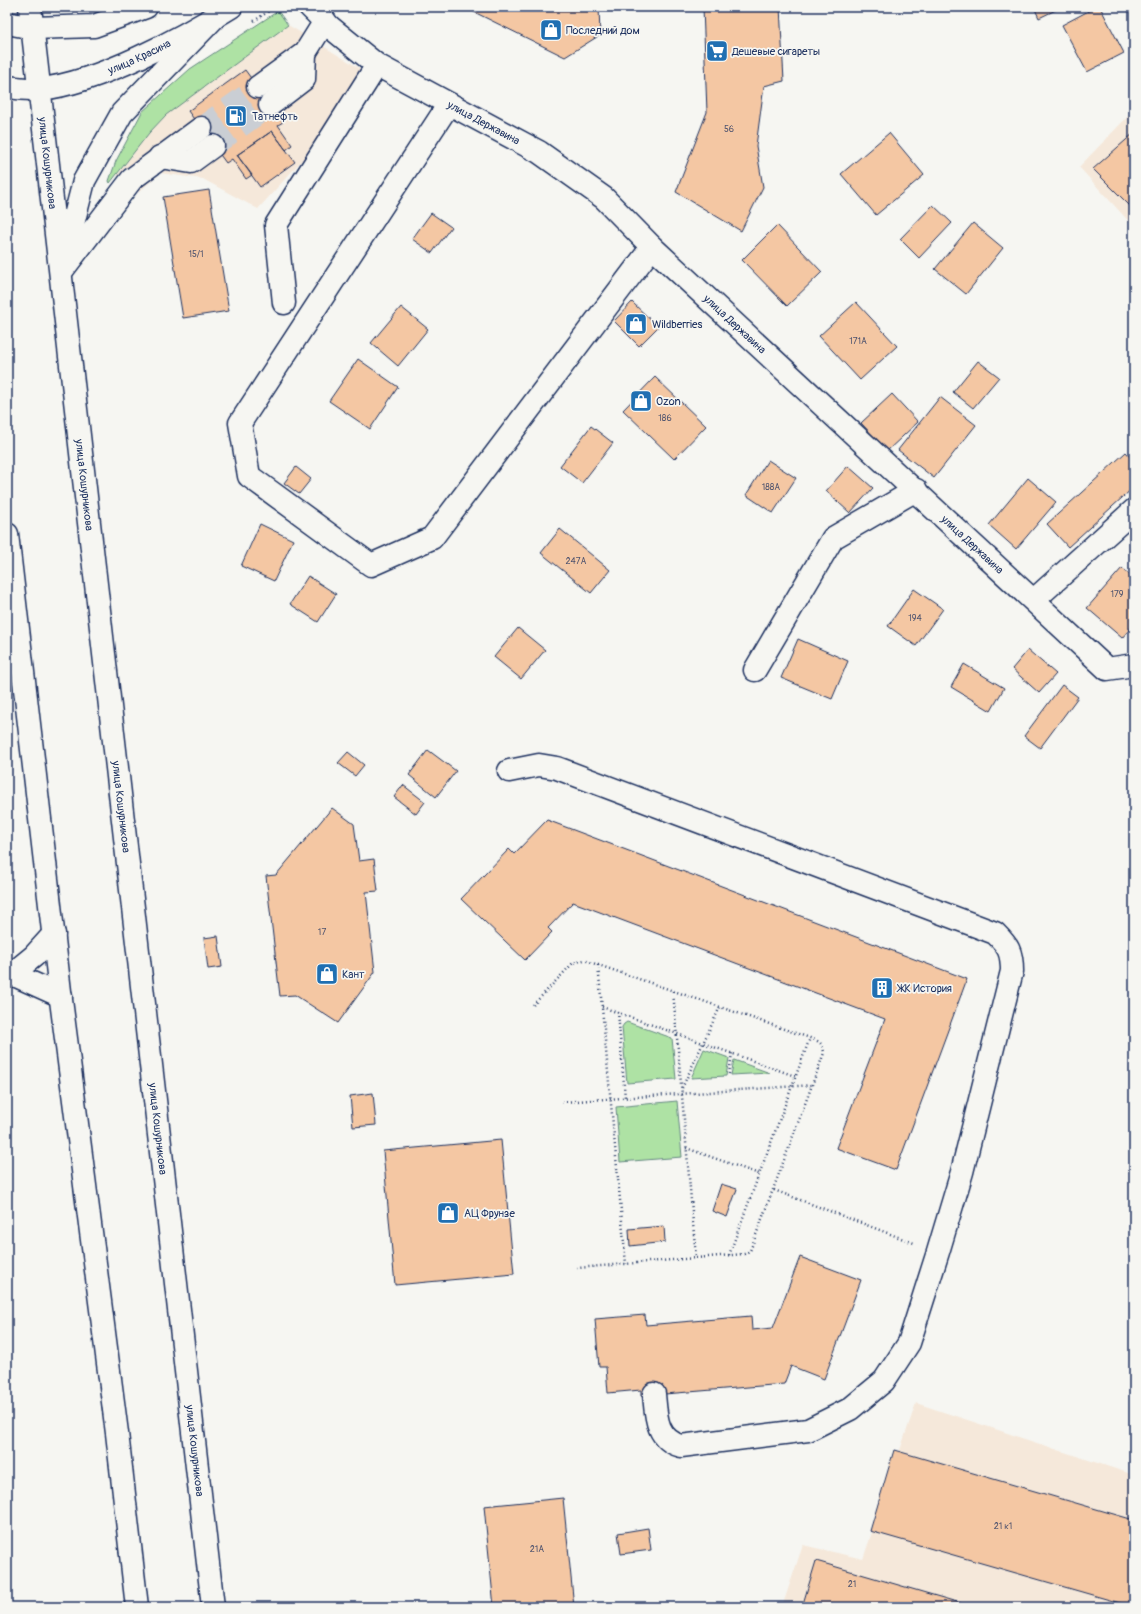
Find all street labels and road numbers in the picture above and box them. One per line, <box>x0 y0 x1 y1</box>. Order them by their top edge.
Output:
street label: улица Красина <box>105 36 173 77</box>
street label: улица Державина <box>445 97 522 147</box>
street label: улица Кошурникова <box>36 115 60 210</box>
street label: улица Державина <box>700 291 769 356</box>
street label: улица Кошурникова <box>73 437 96 531</box>
street label: улица Державина <box>938 512 1006 576</box>
street label: улица Кошурникова <box>110 759 133 853</box>
street label: улица Кошурникова <box>146 1081 170 1175</box>
street label: улица Кошурникова <box>183 1403 207 1497</box>

